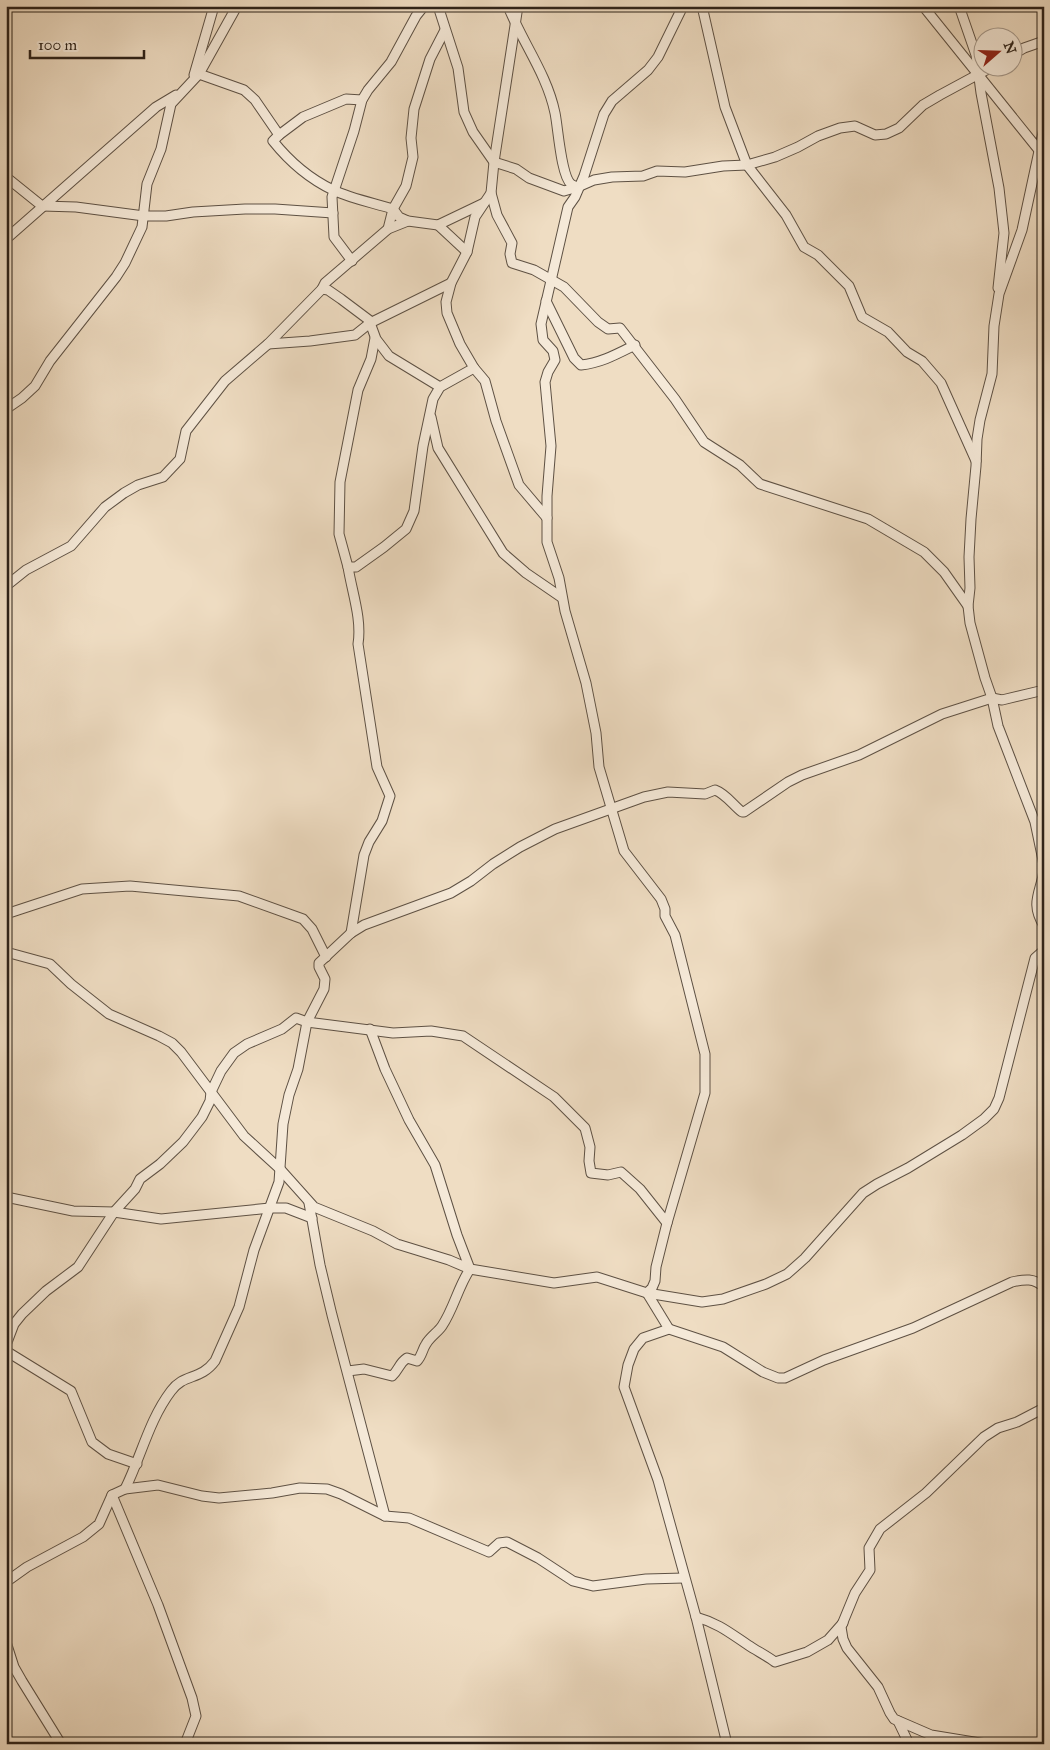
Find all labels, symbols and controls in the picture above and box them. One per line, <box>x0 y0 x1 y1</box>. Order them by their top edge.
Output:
scale bar <box>30 28 144 60</box>
north arrow <box>972 28 1022 78</box>
text: 100 m <box>38 36 78 54</box>
text: N <box>1000 39 1020 56</box>

